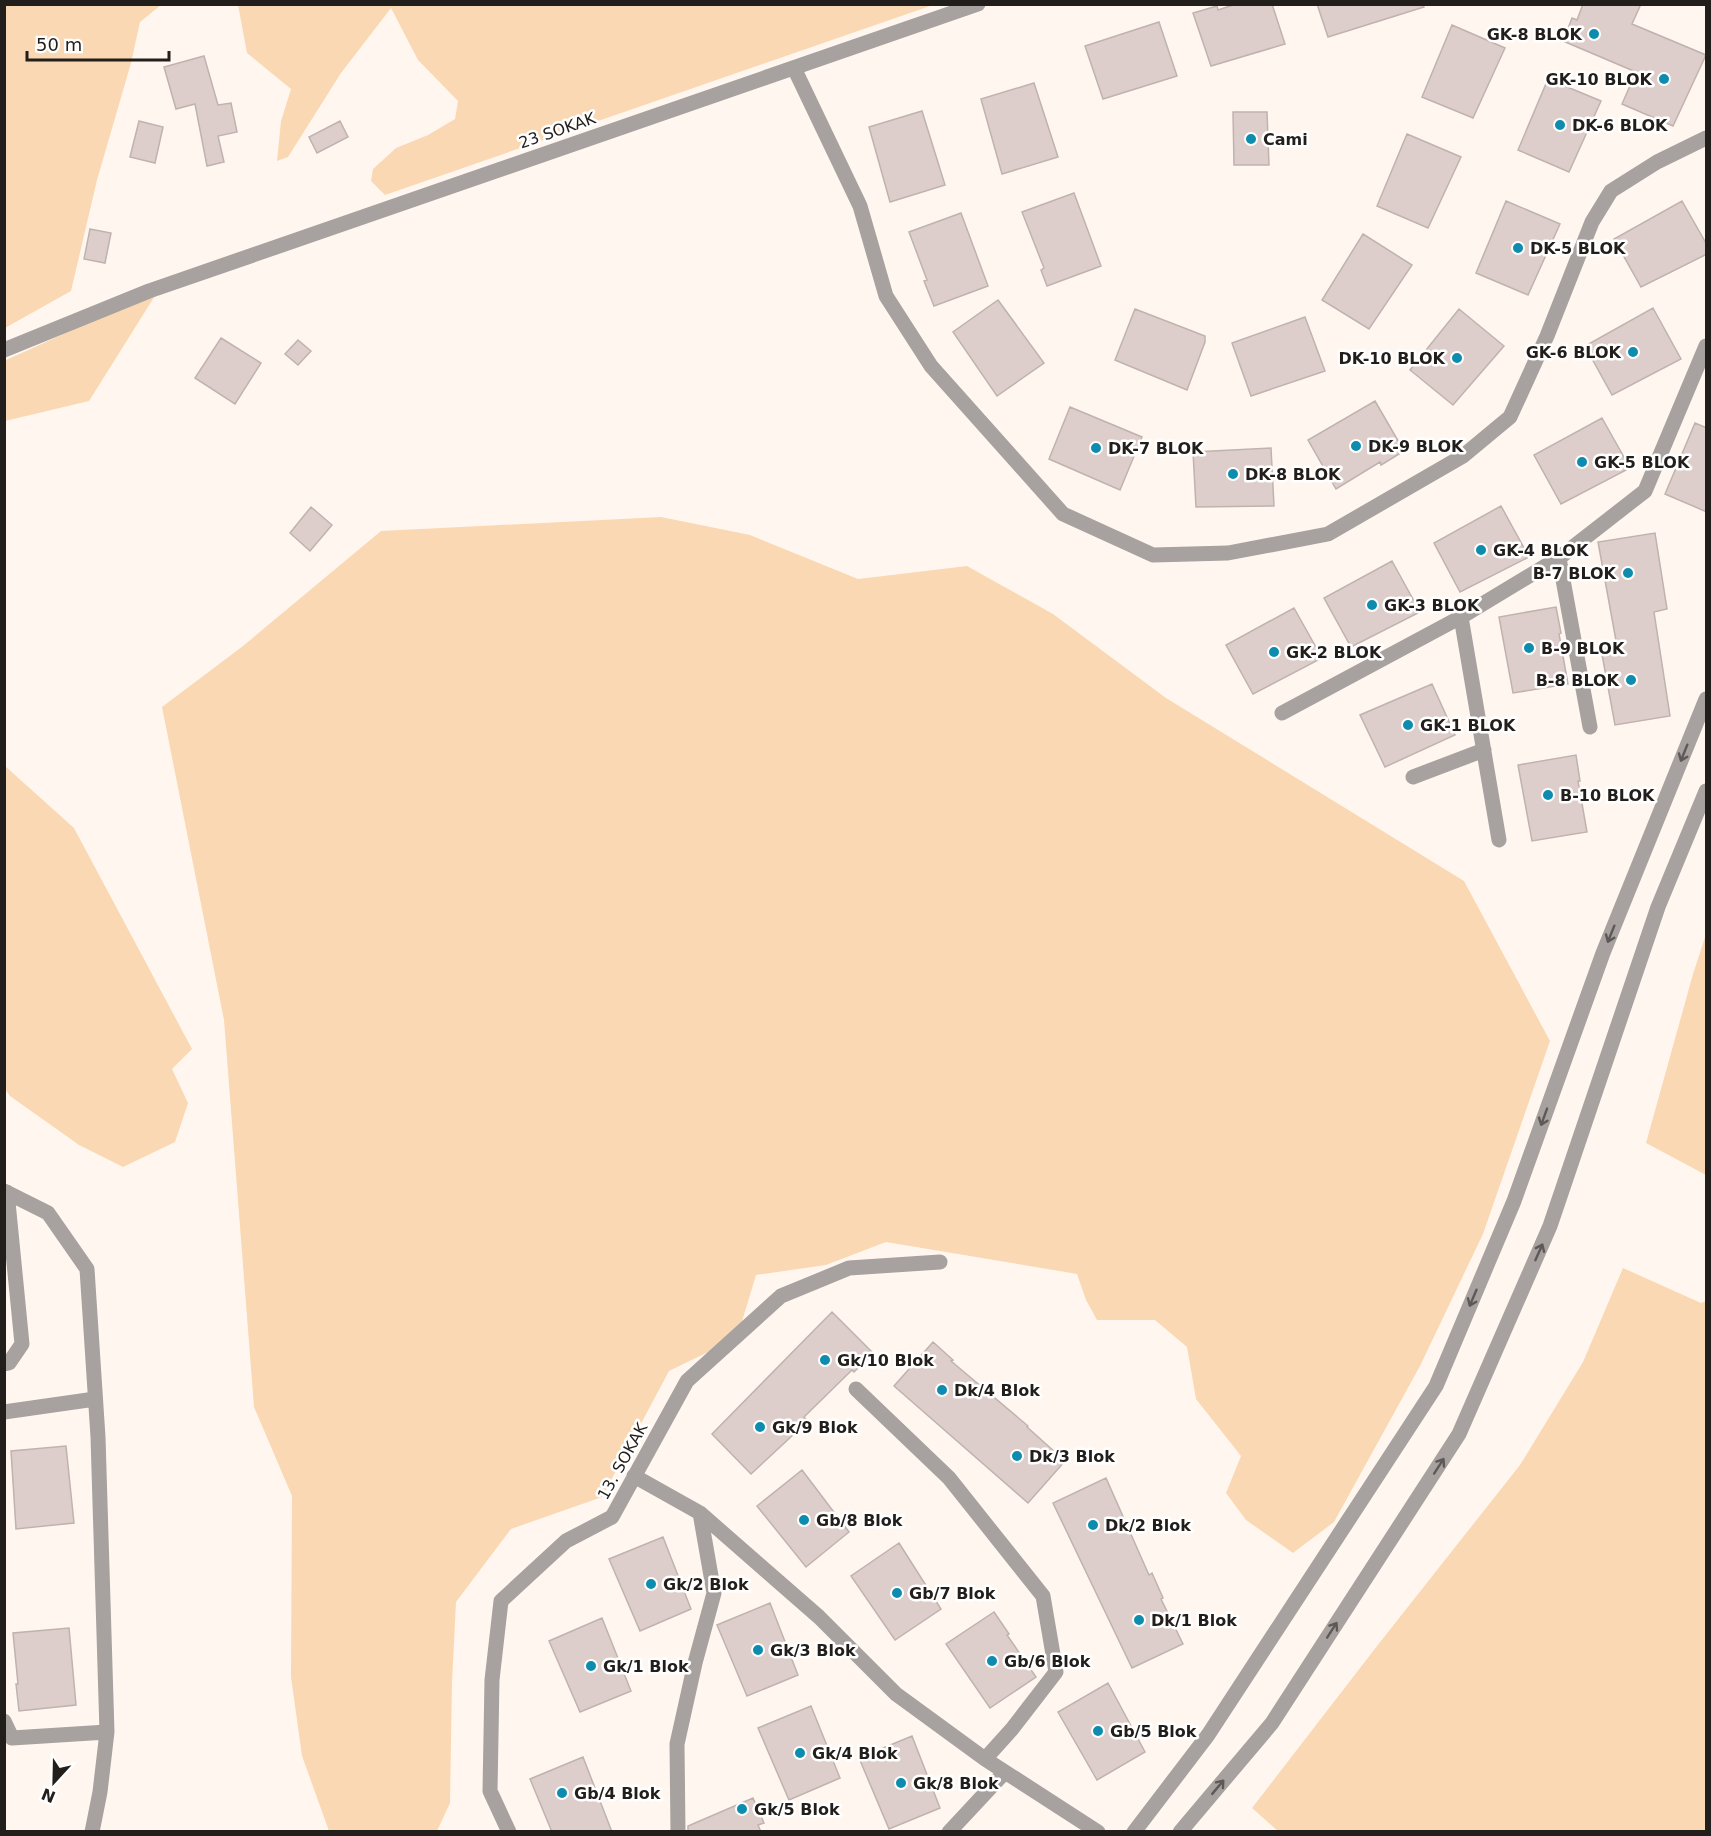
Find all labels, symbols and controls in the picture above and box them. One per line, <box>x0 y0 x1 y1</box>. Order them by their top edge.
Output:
scale bar <box>27 24 170 62</box>
place label: GK-8 BLOK <box>1487 25 1583 44</box>
marker: GK-8 BLOK <box>1587 27 1601 41</box>
text: 50 m <box>36 34 82 55</box>
place label: GK-10 BLOK <box>1546 70 1653 89</box>
marker: GK-10 BLOK <box>1657 72 1671 86</box>
street label: 23 SOKAK <box>516 108 598 152</box>
place label: DK-6 BLOK <box>1572 116 1668 135</box>
marker: DK-6 BLOK <box>1553 118 1567 132</box>
place label: Cami <box>1263 130 1308 149</box>
marker: Cami <box>1244 132 1258 146</box>
place label: DK-5 BLOK <box>1530 239 1626 258</box>
marker: DK-5 BLOK <box>1511 241 1525 255</box>
place label: GK-6 BLOK <box>1526 343 1622 362</box>
marker: GK-6 BLOK <box>1626 345 1640 359</box>
place label: DK-10 BLOK <box>1338 349 1446 368</box>
marker: DK-10 BLOK <box>1450 351 1464 365</box>
place label: DK-9 BLOK <box>1368 437 1464 456</box>
place label: DK-7 BLOK <box>1108 439 1204 458</box>
marker: DK-9 BLOK <box>1349 439 1363 453</box>
marker: DK-7 BLOK <box>1089 441 1103 455</box>
place label: GK-5 BLOK <box>1594 453 1690 472</box>
marker: GK-5 BLOK <box>1575 455 1589 469</box>
place label: DK-8 BLOK <box>1245 465 1341 484</box>
marker: DK-8 BLOK <box>1226 467 1240 481</box>
place label: GK-4 BLOK <box>1493 541 1589 560</box>
marker: GK-4 BLOK <box>1474 543 1488 557</box>
place label: B-7 BLOK <box>1533 564 1617 583</box>
marker: B-7 BLOK <box>1621 566 1635 580</box>
place label: GK-3 BLOK <box>1384 596 1480 615</box>
marker: GK-3 BLOK <box>1365 598 1379 612</box>
place label: B-9 BLOK <box>1541 639 1625 658</box>
marker: B-9 BLOK <box>1522 641 1536 655</box>
place label: GK-2 BLOK <box>1286 643 1382 662</box>
marker: GK-2 BLOK <box>1267 645 1281 659</box>
place label: B-8 BLOK <box>1536 671 1620 690</box>
marker: B-8 BLOK <box>1624 673 1638 687</box>
place label: GK-1 BLOK <box>1420 716 1516 735</box>
marker: GK-1 BLOK <box>1401 718 1415 732</box>
one-way arrow <box>1678 743 1689 762</box>
place label: B-10 BLOK <box>1560 786 1655 805</box>
marker: B-10 BLOK <box>1541 788 1555 802</box>
one-way arrow <box>1605 924 1616 942</box>
one-way arrow <box>1537 1107 1548 1126</box>
one-way arrow <box>1533 1243 1545 1261</box>
one-way arrow <box>1467 1289 1478 1307</box>
place label: Gk/10 Blok <box>837 1351 934 1370</box>
marker: Gk/10 Blok <box>818 1353 832 1367</box>
place label: Dk/4 Blok <box>954 1381 1040 1400</box>
marker: Dk/4 Blok <box>935 1383 949 1397</box>
place label: Gk/9 Blok <box>772 1418 858 1437</box>
street label: 13. SOKAK <box>594 1419 652 1503</box>
marker: Gk/9 Blok <box>753 1420 767 1434</box>
place label: Dk/3 Blok <box>1029 1447 1115 1466</box>
marker: Dk/3 Blok <box>1010 1449 1024 1463</box>
one-way arrow <box>1433 1458 1445 1475</box>
place label: Gb/8 Blok <box>816 1511 903 1530</box>
marker: Gb/8 Blok <box>797 1513 811 1527</box>
place label: Dk/2 Blok <box>1105 1516 1191 1535</box>
marker: Dk/2 Blok <box>1086 1518 1100 1532</box>
place label: Gk/2 Blok <box>663 1575 749 1594</box>
marker: Gk/2 Blok <box>644 1577 658 1591</box>
place label: Gb/7 Blok <box>909 1584 996 1603</box>
marker: Gb/7 Blok <box>890 1586 904 1600</box>
place label: Dk/1 Blok <box>1151 1611 1237 1630</box>
marker: Dk/1 Blok <box>1132 1613 1146 1627</box>
one-way arrow <box>1326 1621 1339 1638</box>
place label: Gk/3 Blok <box>770 1641 856 1660</box>
marker: Gk/3 Blok <box>751 1643 765 1657</box>
place label: Gb/6 Blok <box>1004 1652 1091 1671</box>
marker: Gb/6 Blok <box>985 1654 999 1668</box>
place label: Gk/1 Blok <box>603 1657 689 1676</box>
marker: Gk/1 Blok <box>584 1659 598 1673</box>
place label: Gb/5 Blok <box>1110 1722 1197 1741</box>
marker: Gb/5 Blok <box>1091 1724 1105 1738</box>
place label: Gk/4 Blok <box>812 1744 898 1763</box>
marker: Gk/4 Blok <box>793 1746 807 1760</box>
north arrow <box>24 1752 84 1812</box>
place label: Gk/8 Blok <box>913 1774 999 1793</box>
marker: Gk/8 Blok <box>894 1776 908 1790</box>
one-way arrow <box>1211 1780 1225 1795</box>
text: N <box>39 1784 58 1807</box>
place label: Gb/4 Blok <box>574 1784 661 1803</box>
marker: Gb/4 Blok <box>555 1786 569 1800</box>
place label: Gk/5 Blok <box>754 1800 840 1819</box>
marker: Gk/5 Blok <box>735 1802 749 1816</box>

